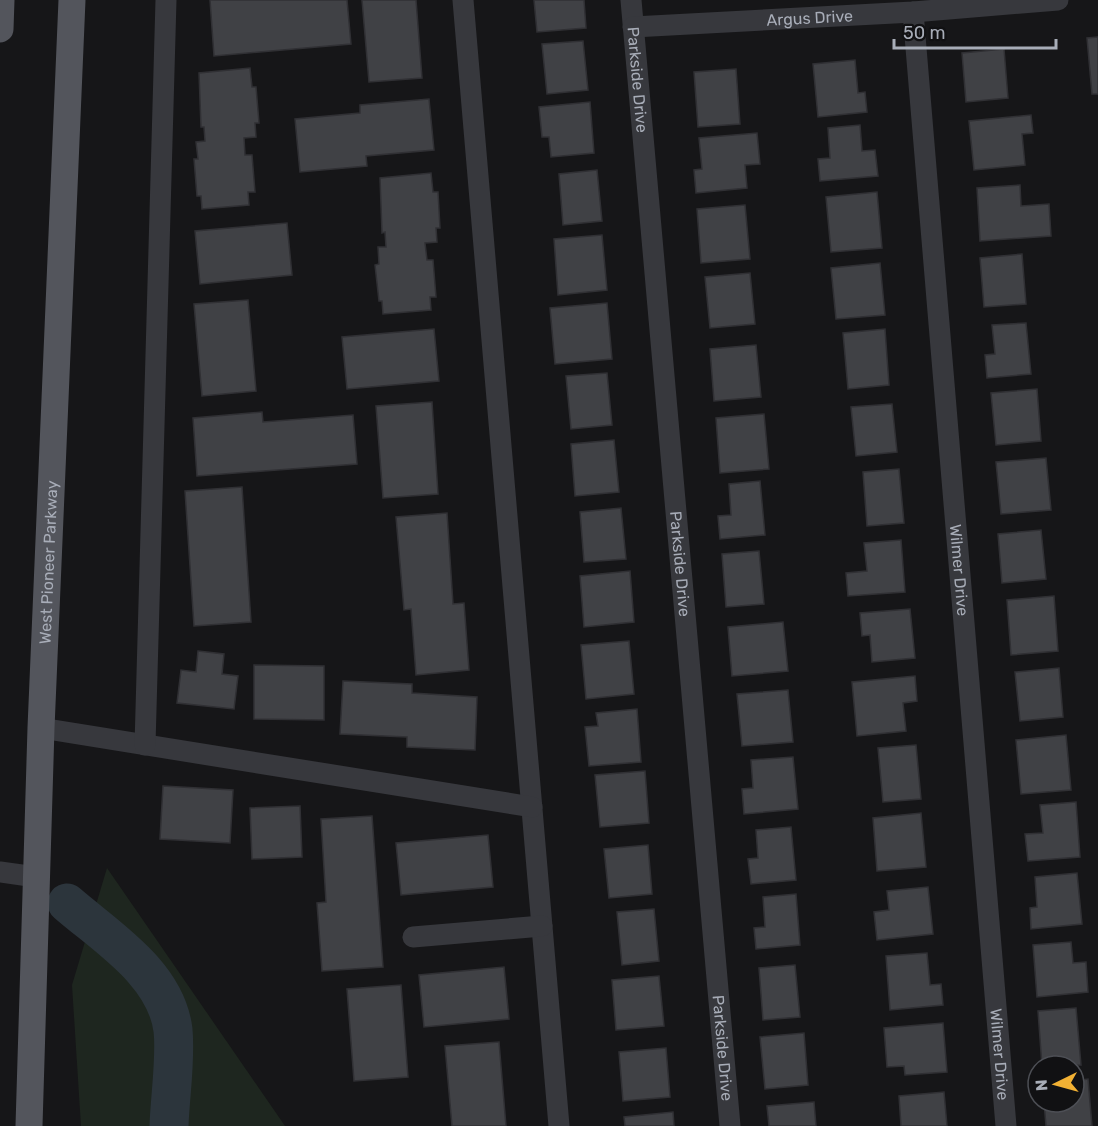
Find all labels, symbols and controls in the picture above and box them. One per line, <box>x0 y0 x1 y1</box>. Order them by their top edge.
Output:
street label: Argus Drive <box>766 6 853 29</box>
scale bar <box>894 12 1056 50</box>
text: 50 m <box>903 22 946 44</box>
street label: Parkside Drive <box>624 26 652 133</box>
street label: West Pioneer Parkway <box>35 480 61 645</box>
street label: Parkside Drive <box>666 510 695 618</box>
street label: Wilmer Drive <box>946 523 973 617</box>
street label: Parkside Drive <box>709 994 737 1102</box>
street label: Wilmer Drive <box>987 1008 1013 1101</box>
north arrow <box>1026 1054 1086 1114</box>
text: N <box>1032 1079 1052 1092</box>

